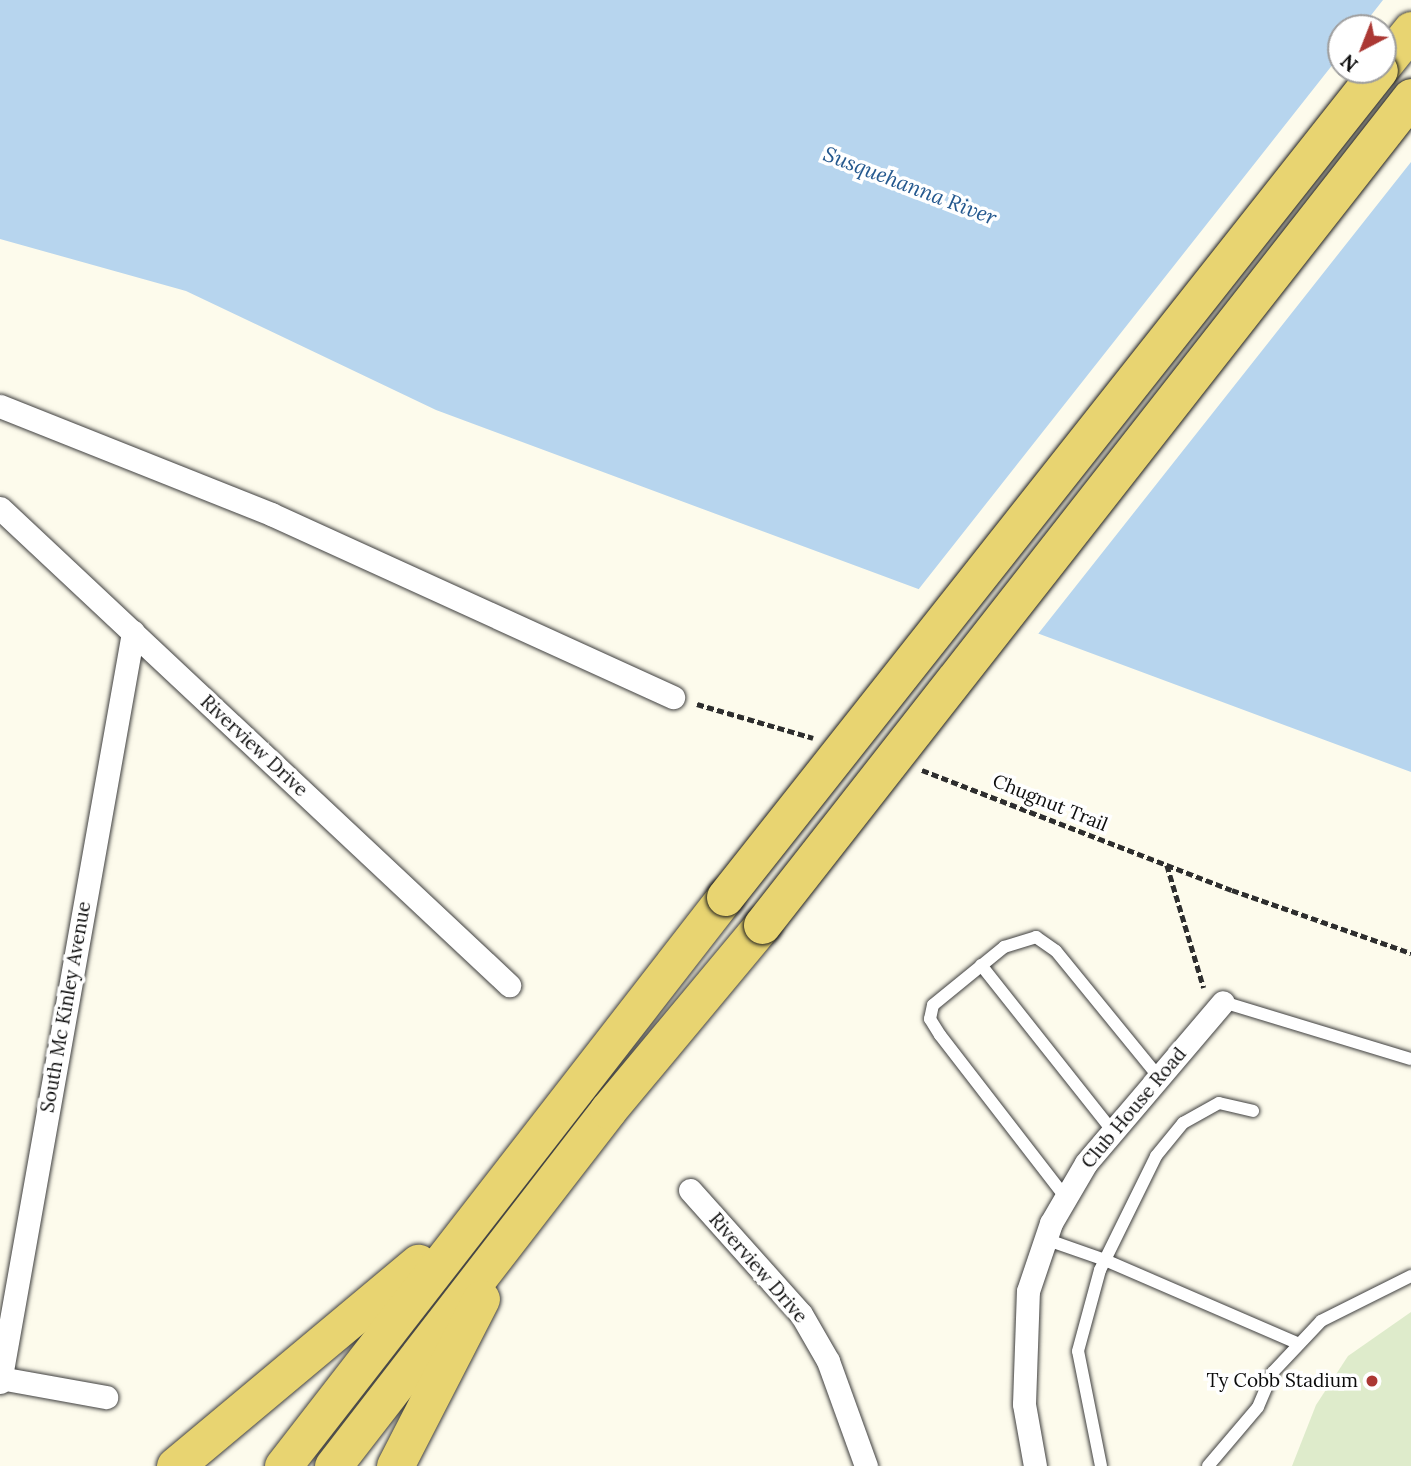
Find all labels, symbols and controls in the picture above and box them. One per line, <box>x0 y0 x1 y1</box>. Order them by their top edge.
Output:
north arrow <box>1327 14 1397 84</box>
text: N <box>1336 49 1363 77</box>
water label: Susquehanna River <box>820 141 1000 231</box>
street label: Riverview Drive <box>196 690 312 802</box>
street label: Chugnut Trail <box>989 770 1111 836</box>
street label: South Mc Kinley Avenue <box>36 900 96 1114</box>
street label: Club House Road <box>1077 1043 1191 1173</box>
street label: Riverview Drive <box>704 1208 812 1328</box>
place label: Ty Cobb Stadium <box>1206 1370 1358 1392</box>
marker: Ty Cobb Stadium <box>1364 1373 1380 1389</box>

